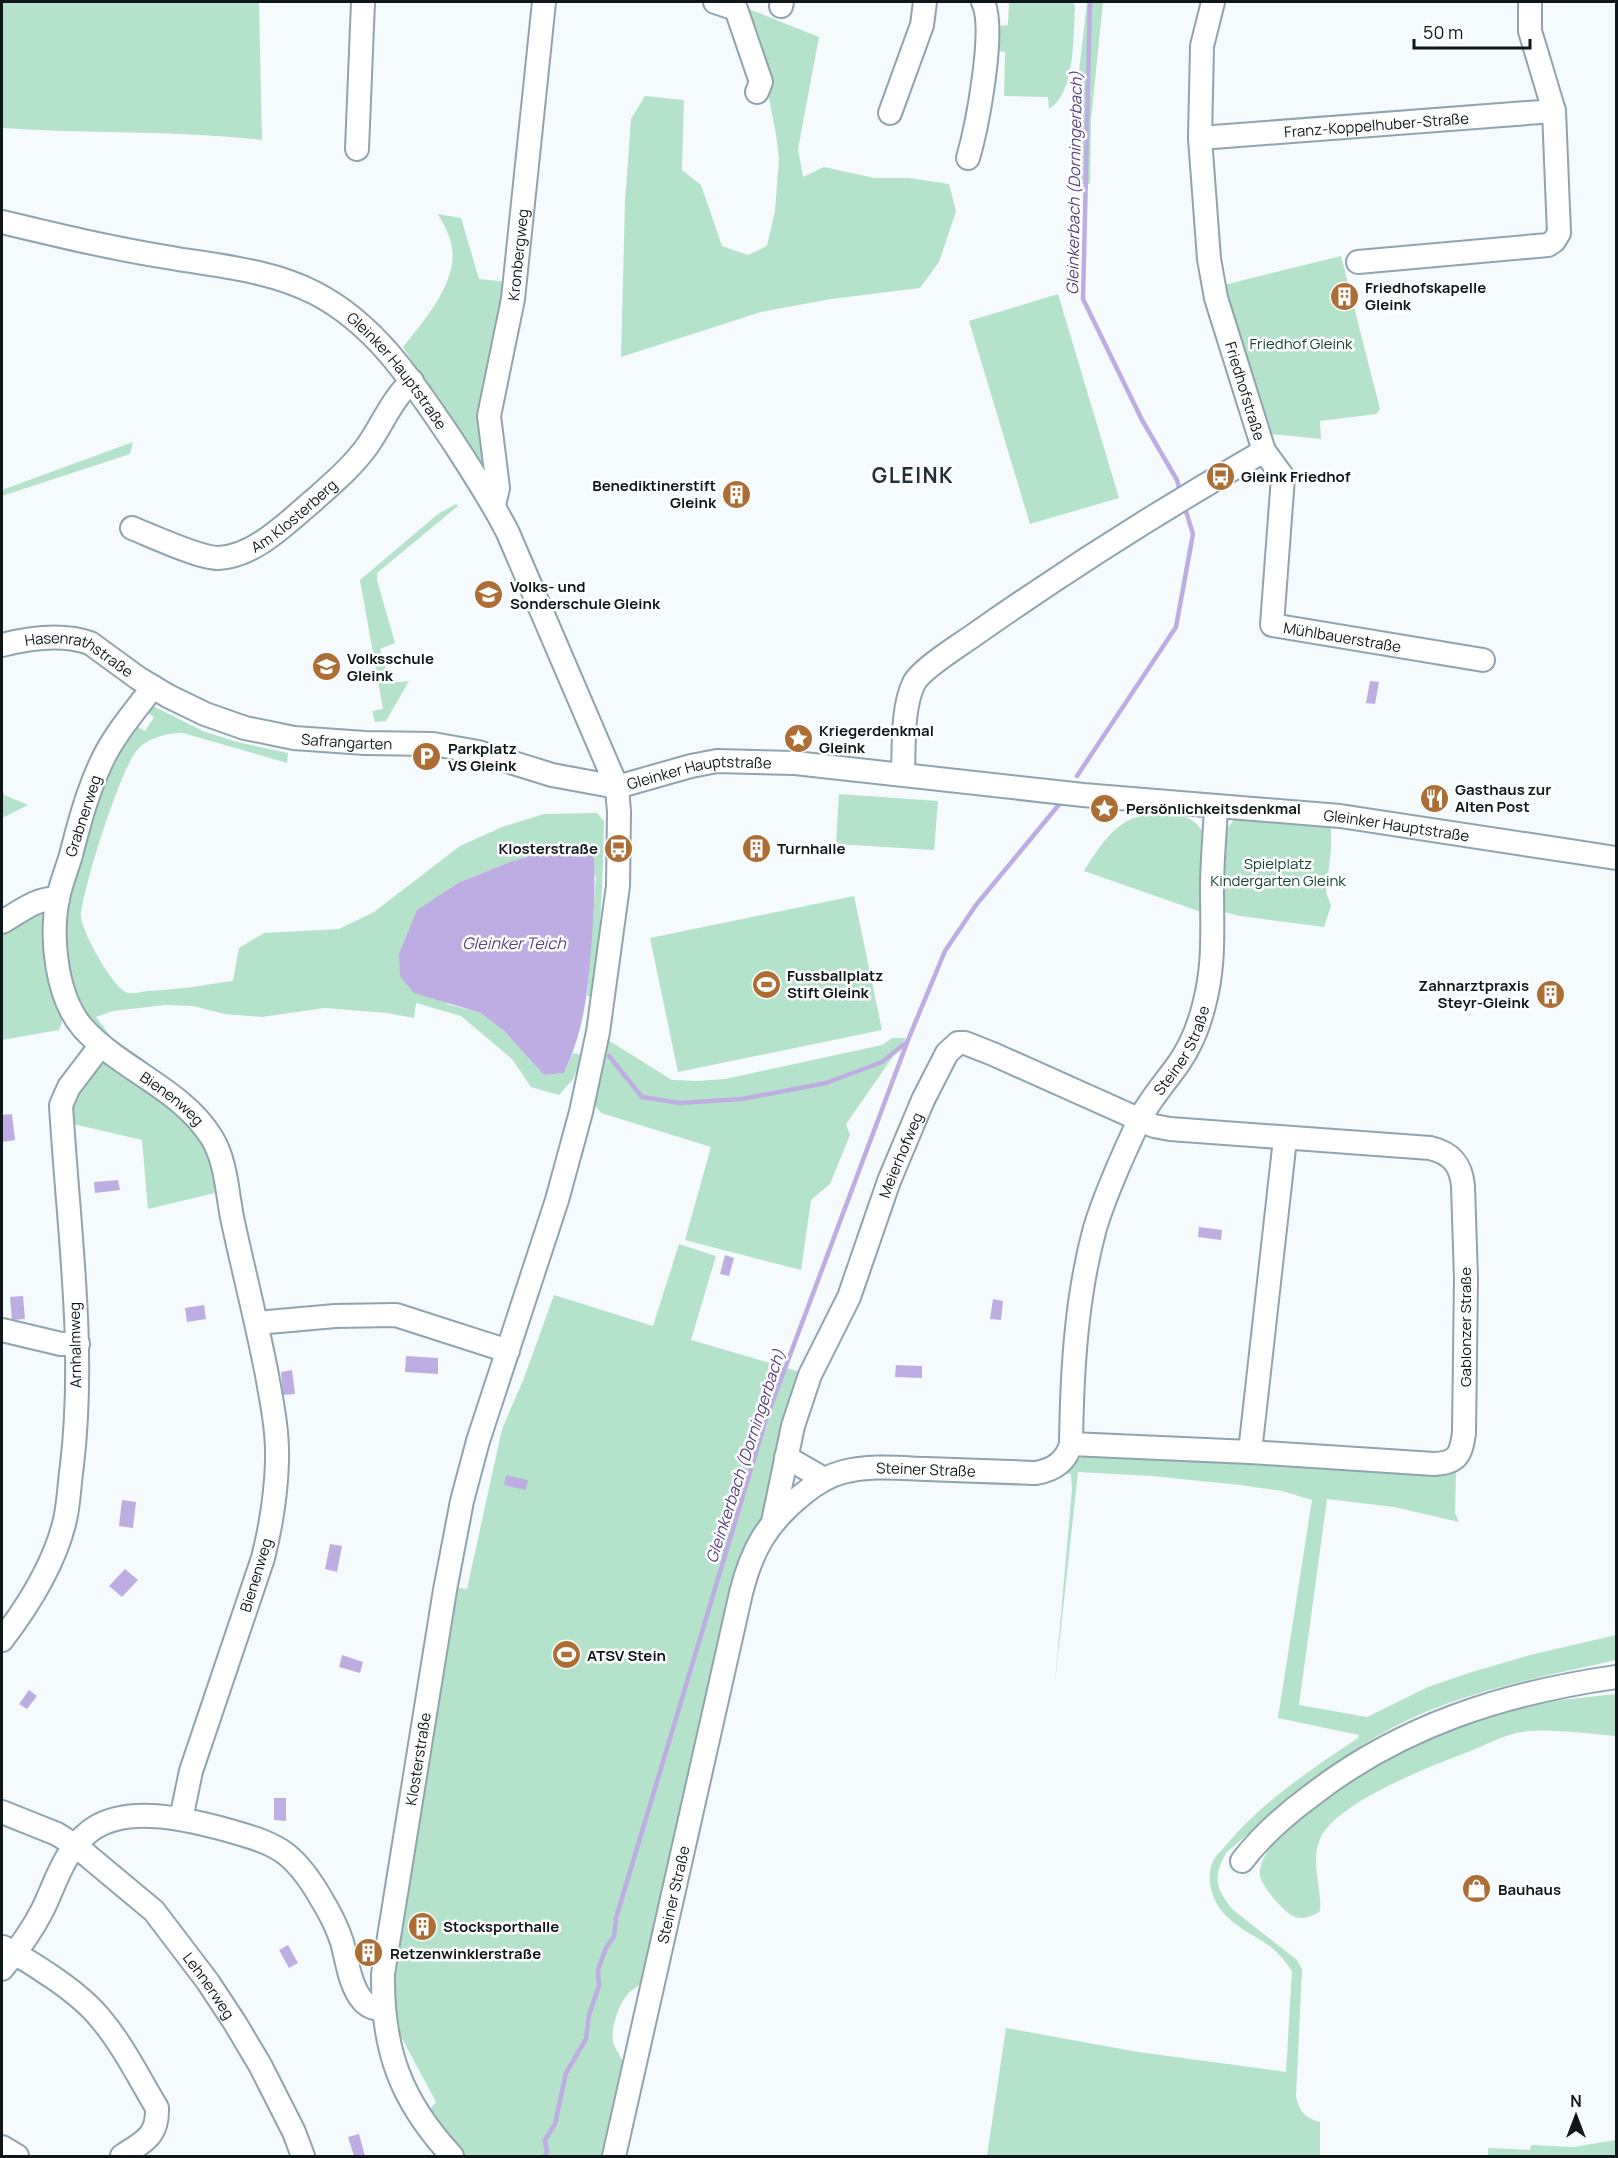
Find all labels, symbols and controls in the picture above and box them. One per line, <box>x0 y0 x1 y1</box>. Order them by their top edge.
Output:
scale bar <box>1414 12 1530 50</box>
text: 50 m <box>1423 20 1463 44</box>
water label: Gleinkerbach (Dorningerbach) <box>1061 71 1087 295</box>
street label: Franz-Koppelhuber-Straße <box>1283 107 1470 142</box>
street label: Kronbergweg <box>502 208 533 302</box>
place label: Friedhofskapelle Gleink <box>1365 277 1486 315</box>
building icon: Friedhofskapelle Gleink <box>1328 280 1360 312</box>
street label: Gleinker Hauptstraße <box>343 307 452 433</box>
park label: Friedhof Gleink <box>1250 333 1353 354</box>
street label: Friedhofstraße <box>1220 339 1270 443</box>
bus stop icon: Gleink Friedhof <box>1204 460 1236 492</box>
district label: GLEINK <box>872 461 954 489</box>
place label: Gleink Friedhof <box>1241 466 1351 487</box>
street label: Am Klosterberg <box>247 474 341 557</box>
place label: Benediktinerstift Gleink <box>592 475 717 513</box>
building icon: Benediktinerstift Gleink <box>721 478 753 510</box>
place label: Volks- und Sonderschule Gleink <box>510 576 661 614</box>
school or university icon: Volks- und Sonderschule Gleink <box>473 579 505 611</box>
street label: Mühlbauerstraße <box>1282 617 1403 657</box>
street label: Hasenrathstraße <box>23 627 138 682</box>
place label: Volksschule Gleink <box>347 648 434 686</box>
school or university icon: Volksschule Gleink <box>310 651 342 683</box>
place label: Kriegerdenkmal Gleink <box>819 720 934 758</box>
place icon: Kriegerdenkmal Gleink <box>782 723 814 755</box>
street label: Safrangarten <box>300 728 392 754</box>
place label: Parkplatz VS Gleink <box>448 738 517 776</box>
parking icon: Parkplatz VS Gleink <box>411 741 443 773</box>
street label: Gleinker Hauptstraße <box>624 750 772 794</box>
street label: Grabnerweg <box>60 772 106 860</box>
place label: Gasthaus zur Alten Post <box>1455 779 1551 817</box>
restaurant icon: Gasthaus zur Alten Post <box>1418 782 1450 814</box>
place icon: Persönlichkeitsdenkmal <box>1089 792 1121 824</box>
place label: Persönlichkeitsdenkmal <box>1126 798 1301 819</box>
street label: Gleinker Hauptstraße <box>1323 804 1471 846</box>
bus stop icon: Klosterstraße <box>603 832 635 864</box>
building icon: Turnhalle <box>740 832 772 864</box>
place label: Klosterstraße <box>498 838 598 859</box>
place label: Turnhalle <box>777 838 846 859</box>
park label: Spielplatz Kindergarten Gleink <box>1210 853 1346 891</box>
water label: Gleinker Teich <box>462 932 566 954</box>
place label: Fussballplatz Stift Gleink <box>787 965 883 1003</box>
sports icon: Fussballplatz Stift Gleink <box>750 968 782 1000</box>
place label: Zahnarztpraxis Steyr-Gleink <box>1418 975 1530 1013</box>
building icon: Zahnarztpraxis Steyr-Gleink <box>1534 978 1566 1010</box>
street label: Steiner Straße <box>1148 1003 1214 1099</box>
street label: Bienenweg <box>136 1066 209 1130</box>
street label: Meierhofweg <box>873 1109 927 1201</box>
street label: Gablonzer Straße <box>1455 1267 1476 1387</box>
street label: Arnhalmweg <box>64 1302 86 1388</box>
water label: Gleinkerbach (Dorningerbach) <box>700 1346 790 1566</box>
street label: Steiner Straße <box>876 1457 977 1481</box>
street label: Bienenweg <box>235 1535 277 1615</box>
sports icon: ATSV Stein <box>550 1639 582 1671</box>
place label: ATSV Stein <box>587 1645 666 1666</box>
street label: Klosterstraße <box>400 1711 436 1807</box>
street label: Steiner Straße <box>652 1843 694 1946</box>
shop icon: Bauhaus <box>1461 1873 1493 1905</box>
place label: Bauhaus <box>1498 1879 1561 1900</box>
building icon: Stocksporthalle <box>406 1910 438 1942</box>
place label: Stocksporthalle <box>443 1916 559 1937</box>
building icon: Retzenwinklerstraße <box>353 1937 385 1969</box>
place label: Retzenwinklerstraße <box>390 1943 541 1964</box>
street label: Lehnerweg <box>178 1948 240 2023</box>
north arrow <box>1546 2086 1606 2146</box>
text: N <box>1570 2090 1582 2112</box>

